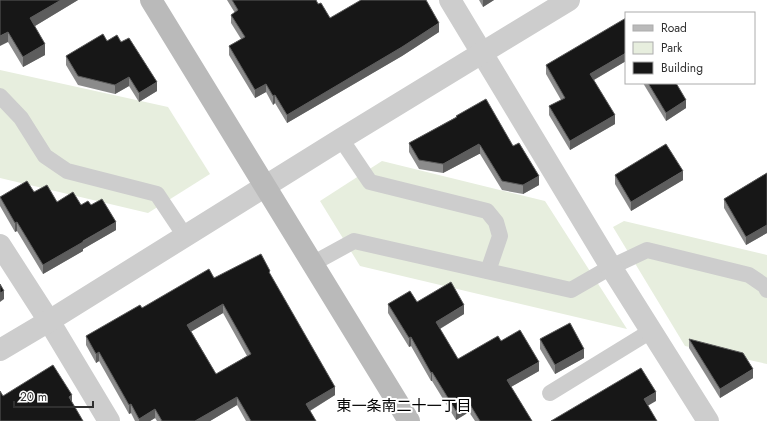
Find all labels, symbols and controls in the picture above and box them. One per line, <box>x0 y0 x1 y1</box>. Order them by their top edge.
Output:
legend <box>625 12 755 84</box>
text: Road <box>661 19 687 37</box>
text: Park <box>661 39 683 57</box>
text: Building <box>661 59 703 77</box>
scale bar <box>14 383 93 409</box>
text: 20 m <box>20 388 47 406</box>
district label: 東一条南二十一丁目 <box>336 395 472 417</box>

